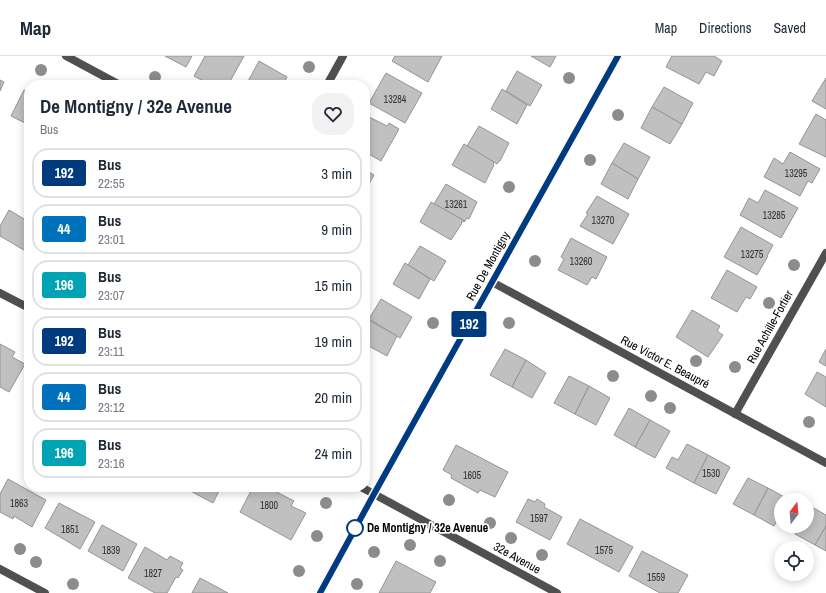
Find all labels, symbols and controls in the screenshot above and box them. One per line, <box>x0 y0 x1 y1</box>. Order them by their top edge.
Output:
text: Map <box>20 15 51 41</box>
text: Map <box>655 19 677 37</box>
text: Directions <box>699 19 751 37</box>
text: Saved <box>773 19 806 37</box>
text: De Montigny / 32e Avenue <box>40 93 232 119</box>
button: heart <box>312 93 354 135</box>
house number: 13284 <box>384 93 407 106</box>
text: Bus <box>40 121 58 138</box>
text: Bus <box>98 154 121 175</box>
text: 3 min <box>321 163 352 184</box>
text: 192 <box>54 164 74 182</box>
house number: 13295 <box>785 167 808 180</box>
text: 22:55 <box>98 175 125 192</box>
house number: 13261 <box>445 198 468 211</box>
house number: 13285 <box>763 209 786 222</box>
text: Bus <box>98 210 121 231</box>
house number: 13270 <box>592 214 615 227</box>
text: 9 min <box>321 219 352 240</box>
text: 44 <box>58 220 70 238</box>
street label: Rue De Montigny <box>462 229 514 303</box>
text: 23:01 <box>98 231 125 248</box>
house number: 13275 <box>741 248 764 261</box>
house number: 13260 <box>570 255 593 268</box>
text: Bus <box>98 266 121 287</box>
text: 15 min <box>314 275 352 296</box>
text: 196 <box>54 276 74 294</box>
text: 23:07 <box>98 287 125 304</box>
street label: Rue Achille-Fortier <box>743 287 797 367</box>
line badge: 192 <box>446 311 492 337</box>
text: 192 <box>459 315 479 333</box>
text: Bus <box>98 322 121 343</box>
text: 19 min <box>314 331 352 352</box>
text: 192 <box>54 332 74 350</box>
street label: Rue Victor E. Beaupré <box>618 332 712 392</box>
text: 23:11 <box>98 343 124 360</box>
text: Bus <box>98 378 121 399</box>
text: 20 min <box>314 387 352 408</box>
text: 44 <box>58 388 70 406</box>
text: 23:12 <box>98 399 125 416</box>
text: Bus <box>98 434 121 455</box>
text: 24 min <box>314 443 352 464</box>
text: 196 <box>54 444 74 462</box>
text: 23:16 <box>98 455 125 472</box>
house number: 1530 <box>702 467 721 480</box>
house number: 1605 <box>463 469 482 482</box>
north arrow <box>774 493 814 533</box>
map controls <box>774 493 814 581</box>
house number: 1863 <box>10 497 29 510</box>
house number: 1800 <box>260 499 279 512</box>
house number: 1597 <box>530 512 549 525</box>
marker: De Montigny / 32e Avenue <box>346 519 364 537</box>
place label: De Montigny / 32e Avenue <box>367 520 489 536</box>
house number: 1851 <box>61 523 80 536</box>
street label: 32e Avenue <box>490 538 544 578</box>
button: locate <box>774 541 814 581</box>
house number: 1839 <box>102 544 121 557</box>
house number: 1575 <box>595 544 614 557</box>
house number: 1827 <box>144 567 163 580</box>
house number: 1559 <box>647 571 666 584</box>

